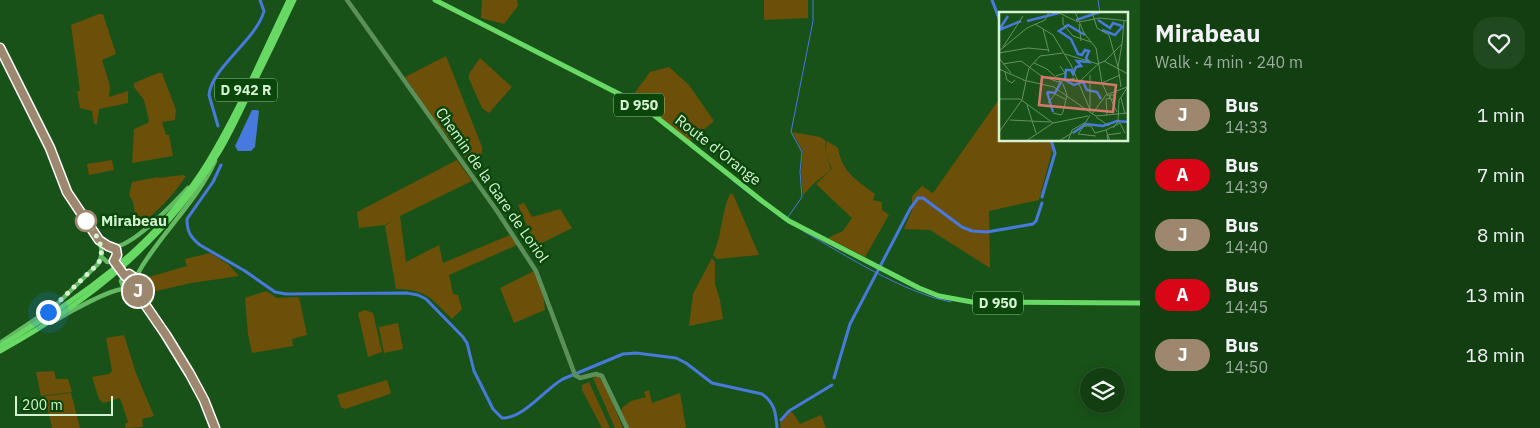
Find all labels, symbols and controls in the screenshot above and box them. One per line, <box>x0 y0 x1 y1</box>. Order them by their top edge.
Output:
inset map <box>999 12 1128 141</box>
text: Mirabeau <box>1155 17 1261 49</box>
button: heart <box>1473 17 1525 69</box>
text: Walk · 4 min · 240 m <box>1155 52 1303 72</box>
road number: D 942 R <box>215 78 277 102</box>
text: Bus <box>1225 93 1259 117</box>
road number: D 950 <box>614 94 664 116</box>
text: J <box>1177 103 1188 126</box>
text: 1 min <box>1477 103 1525 127</box>
street label: Chemin de la Gare de Loriol <box>432 104 553 266</box>
street label: Route d'Orange <box>671 110 765 189</box>
text: 14:33 <box>1225 117 1268 137</box>
text: Bus <box>1225 153 1259 177</box>
text: A <box>1176 163 1189 186</box>
text: 7 min <box>1477 163 1525 187</box>
text: 14:39 <box>1225 177 1268 197</box>
marker: Mirabeau <box>75 210 97 232</box>
place label: Mirabeau <box>101 211 167 230</box>
text: Bus <box>1225 213 1259 237</box>
text: J <box>1177 223 1188 246</box>
text: 8 min <box>1477 223 1525 247</box>
text: 14:40 <box>1225 237 1268 257</box>
text: Bus <box>1225 273 1259 297</box>
line badge: J <box>122 275 154 307</box>
text: J <box>133 279 143 302</box>
text: A <box>1176 283 1189 306</box>
text: 13 min <box>1466 283 1525 307</box>
road number: D 950 <box>973 292 1023 314</box>
text: 14:45 <box>1225 297 1268 317</box>
your location <box>36 300 61 325</box>
text: Bus <box>1225 333 1259 357</box>
text: J <box>1177 343 1188 366</box>
text: 18 min <box>1466 343 1525 367</box>
text: 14:50 <box>1225 357 1268 377</box>
map controls <box>1080 368 1125 413</box>
button: layers <box>1080 368 1125 413</box>
scale bar <box>15 393 112 416</box>
text: 200 m <box>22 396 63 414</box>

